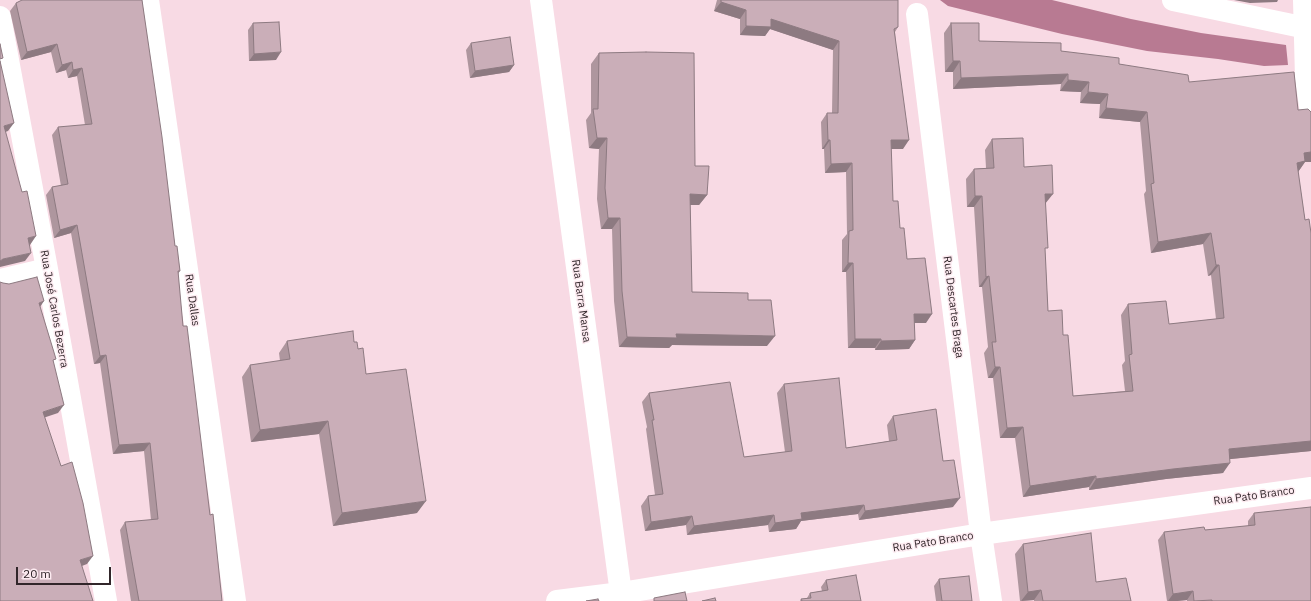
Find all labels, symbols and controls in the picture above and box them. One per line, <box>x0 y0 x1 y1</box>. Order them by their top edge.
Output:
street label: Rua José Carlos Bezerra <box>37 249 71 369</box>
street label: Rua Descartes Braga <box>940 255 966 359</box>
street label: Rua Barra Mansa <box>569 259 593 343</box>
street label: Rua Dallas <box>182 273 202 327</box>
street label: Rua Pato Branco <box>1213 484 1295 508</box>
street label: Rua Pato Branco <box>892 529 974 555</box>
scale bar <box>18 559 113 585</box>
text: 20 m <box>23 566 51 581</box>

